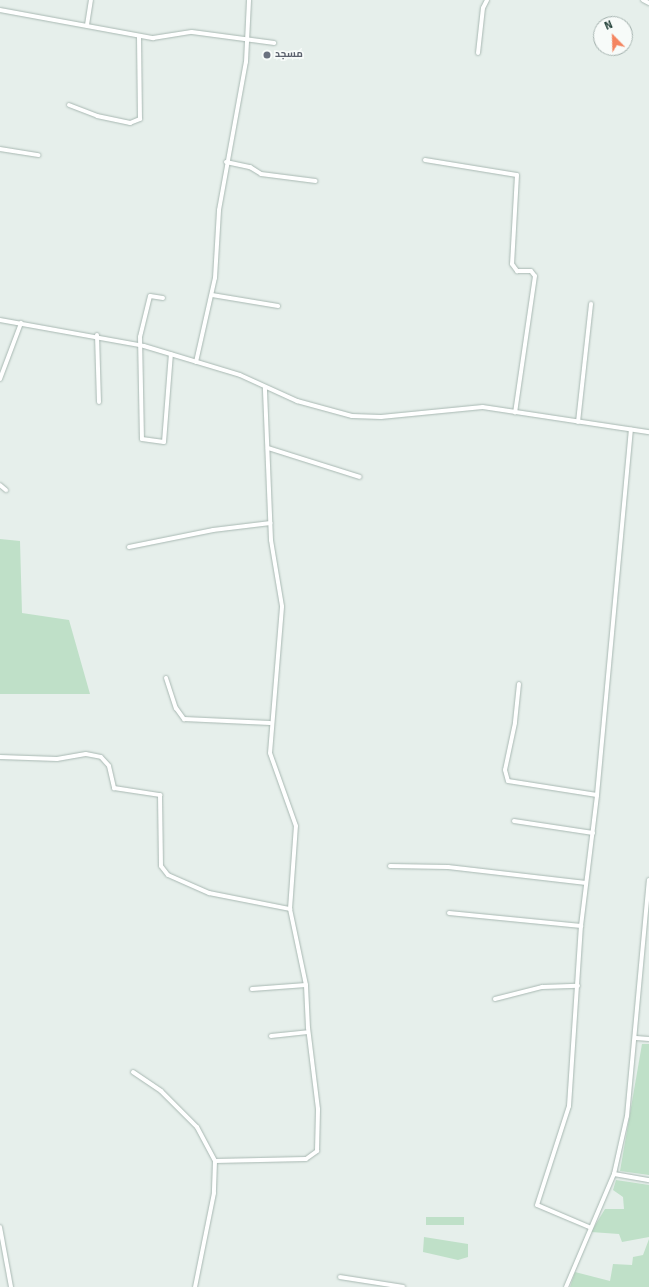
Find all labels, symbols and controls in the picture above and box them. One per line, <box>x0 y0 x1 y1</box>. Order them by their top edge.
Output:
north arrow <box>593 16 633 56</box>
text: N <box>602 18 615 33</box>
place label: مسجد <box>275 49 303 61</box>
marker: مسجد <box>262 50 272 60</box>

